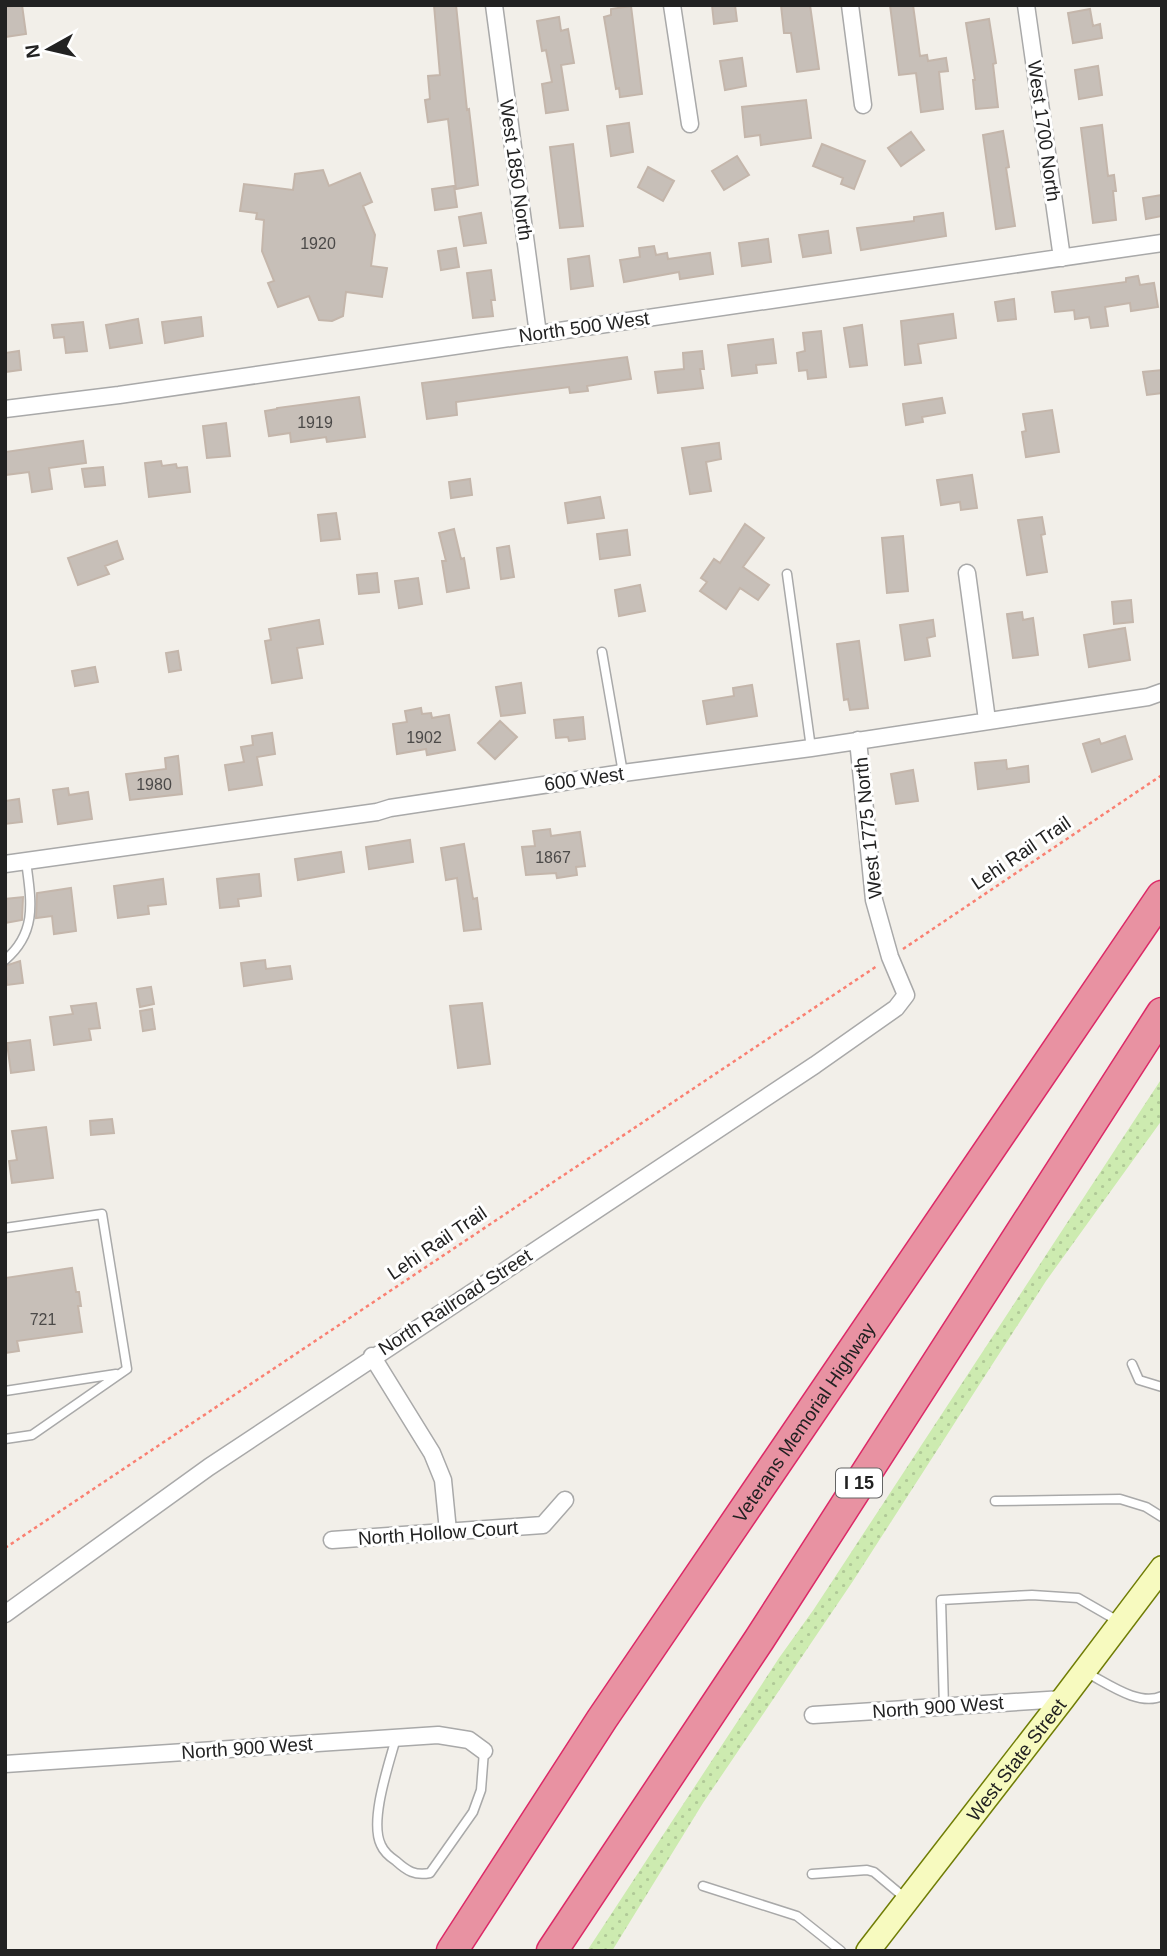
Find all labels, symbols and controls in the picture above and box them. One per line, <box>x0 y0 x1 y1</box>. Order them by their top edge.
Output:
north arrow <box>14 14 84 84</box>
text: N <box>21 43 44 60</box>
street label: West 1700 North <box>1024 59 1064 203</box>
street label: West 1850 North <box>496 98 536 242</box>
house number: 1920 <box>300 235 336 252</box>
street label: North 500 West <box>517 307 651 347</box>
house number: 1919 <box>297 414 333 431</box>
house number: 1902 <box>406 729 442 746</box>
street label: West 1775 North <box>850 756 886 900</box>
street label: 600 West <box>543 763 626 795</box>
house number: 1980 <box>136 776 172 793</box>
street label: Lehi Rail Trail <box>967 812 1075 894</box>
house number: 1867 <box>535 849 571 866</box>
street label: Lehi Rail Trail <box>383 1202 491 1284</box>
street label: North Railroad Street <box>374 1244 536 1359</box>
house number: 721 <box>30 1311 56 1328</box>
street label: Veterans Memorial Highway <box>729 1318 879 1526</box>
road number: I 15 <box>836 1468 882 1498</box>
street label: North Hollow Court <box>357 1517 520 1549</box>
street label: North 900 West <box>872 1692 1005 1722</box>
street label: West State Street <box>962 1694 1070 1825</box>
street label: North 900 West <box>181 1733 314 1763</box>

